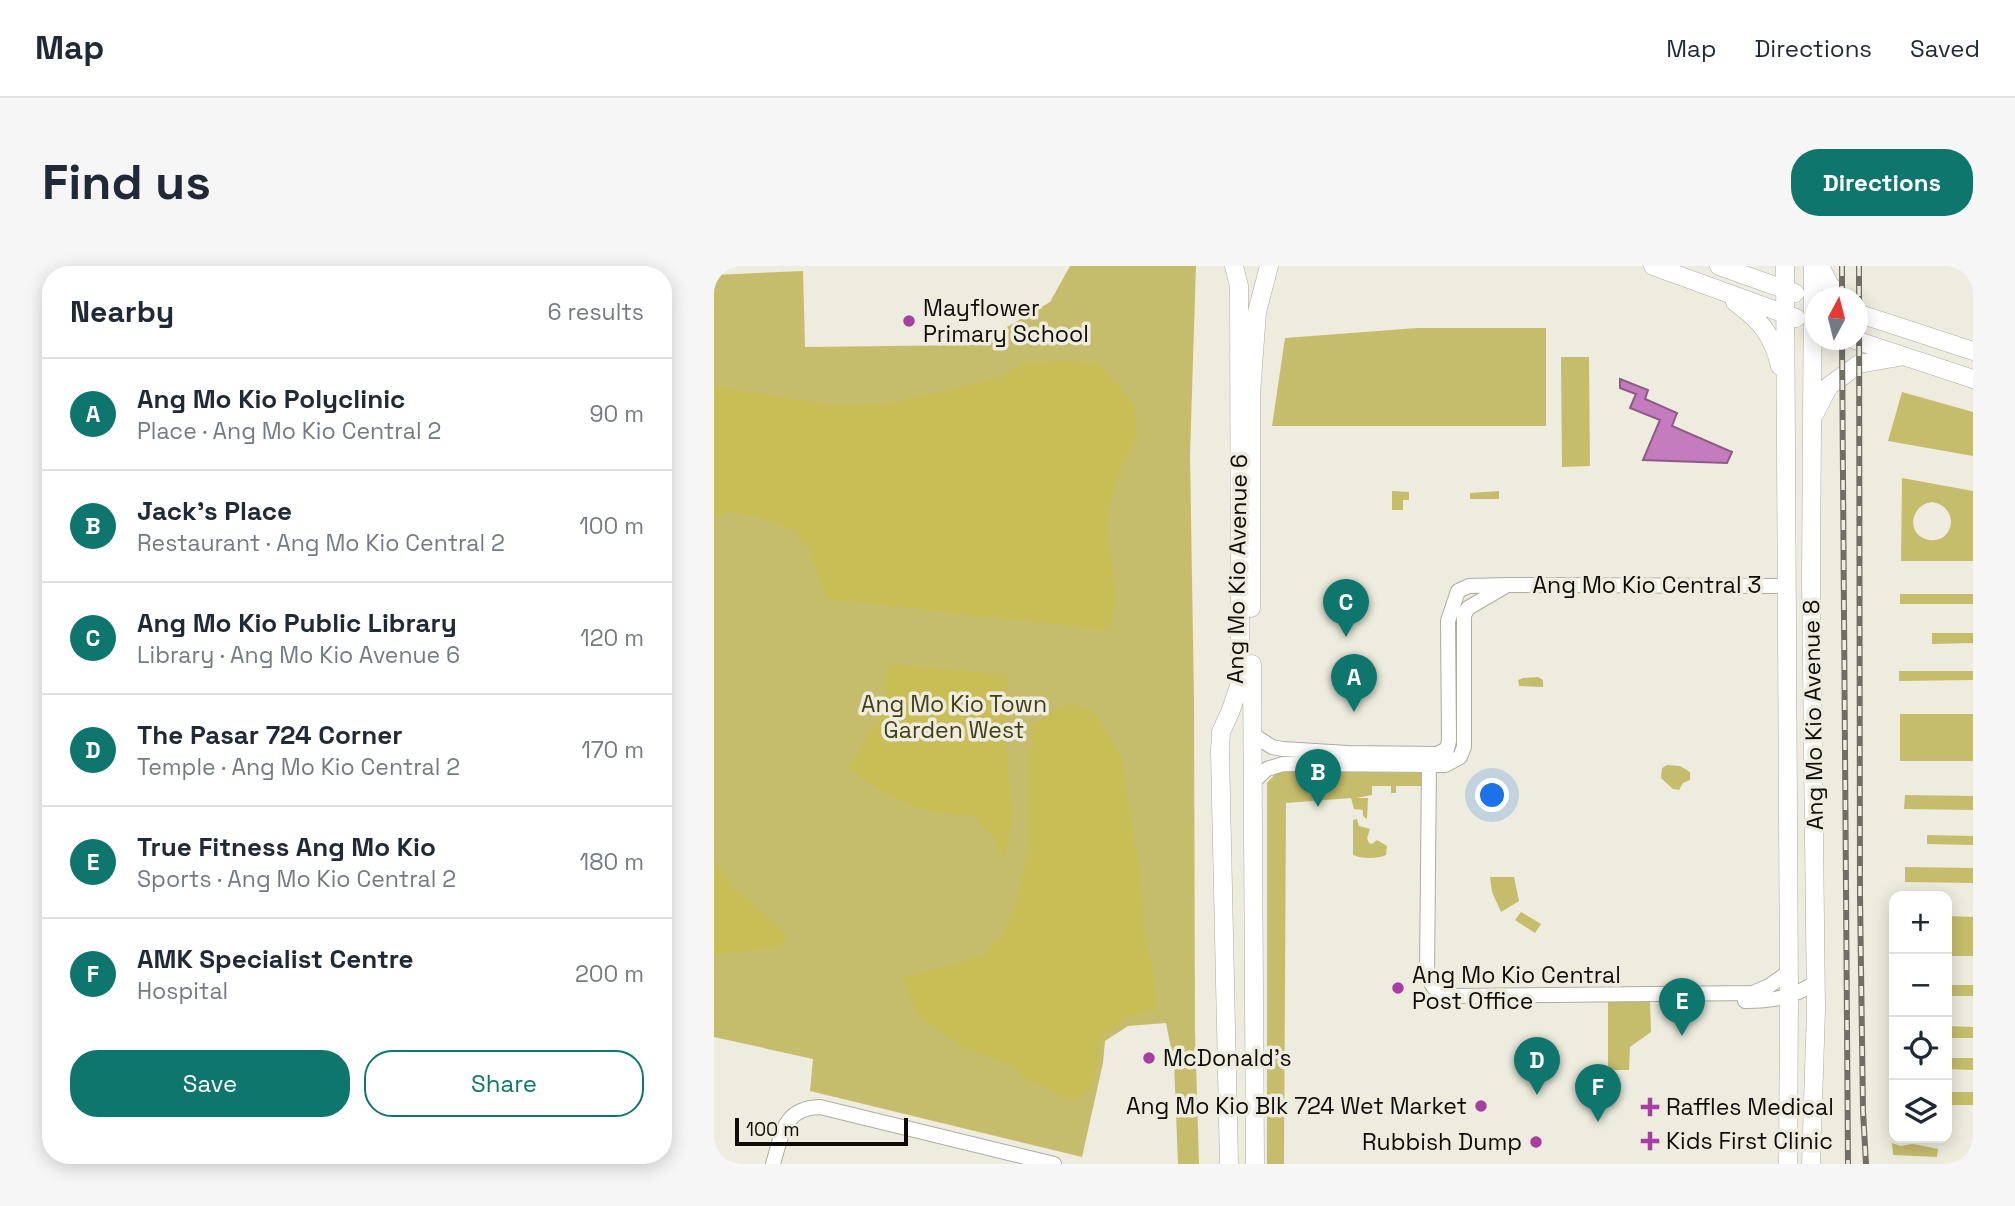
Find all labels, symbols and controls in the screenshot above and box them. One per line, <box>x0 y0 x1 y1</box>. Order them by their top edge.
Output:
text: Map <box>35 27 104 69</box>
text: Map <box>1666 33 1716 64</box>
text: Directions <box>1754 33 1872 64</box>
text: Saved <box>1910 33 1980 64</box>
button: Directions <box>1791 149 1973 216</box>
text: Find us <box>42 151 211 213</box>
north arrow <box>1805 287 1868 350</box>
text: Nearby <box>70 292 174 331</box>
place label: Mayflower Primary School <box>923 293 1089 349</box>
text: 6 results <box>548 297 644 327</box>
marker: Mayflower Primary School <box>901 313 917 329</box>
text: Ang Mo Kio Polyclinic <box>137 382 405 416</box>
text: A <box>86 399 100 429</box>
text: 90 m <box>589 399 644 429</box>
text: Place · Ang Mo Kio Central 2 <box>137 416 441 446</box>
street label: Ang Mo Kio Avenue 6 <box>1220 454 1254 684</box>
text: Jack's Place <box>137 494 292 528</box>
text: B <box>85 511 101 541</box>
text: 100 m <box>579 511 644 541</box>
text: Restaurant · Ang Mo Kio Central 2 <box>137 528 505 558</box>
street label: Ang Mo Kio Central 3 <box>1533 570 1761 600</box>
pin: C <box>1323 579 1369 637</box>
street label: Ang Mo Kio Avenue 8 <box>1796 600 1830 830</box>
text: Ang Mo Kio Public Library <box>137 606 457 640</box>
text: C <box>86 623 100 653</box>
text: 120 m <box>580 623 644 653</box>
text: Library · Ang Mo Kio Avenue 6 <box>137 640 460 670</box>
pin: A <box>1331 654 1377 712</box>
park label: Ang Mo Kio Town Garden West <box>861 689 1047 745</box>
text: The Pasar 724 Corner <box>137 718 402 752</box>
text: D <box>85 735 101 765</box>
text: 170 m <box>581 735 644 765</box>
pin: B <box>1295 749 1341 807</box>
text: Temple · Ang Mo Kio Central 2 <box>137 752 460 782</box>
your location <box>1475 778 1509 812</box>
text: True Fitness Ang Mo Kio <box>137 830 436 864</box>
text: E <box>87 847 99 877</box>
text: 180 m <box>580 847 644 877</box>
text: Sports · Ang Mo Kio Central 2 <box>137 864 456 894</box>
map controls <box>1889 891 1952 1143</box>
button: + <box>1889 891 1952 954</box>
text: AMK Specialist Centre <box>137 942 414 976</box>
button: − <box>1889 954 1952 1017</box>
text: F <box>87 959 99 989</box>
text: 200 m <box>575 959 644 989</box>
place label: Ang Mo Kio Central Post Office <box>1412 960 1621 1016</box>
text: Hospital <box>137 976 228 1006</box>
pin: E <box>1659 978 1705 1036</box>
marker: Ang Mo Kio Central Post Office <box>1390 980 1406 996</box>
button: locate <box>1889 1017 1952 1080</box>
pin: D <box>1514 1037 1560 1095</box>
place label: McDonald's <box>1163 1043 1292 1073</box>
button: Save <box>70 1050 350 1117</box>
button: Share <box>364 1050 644 1117</box>
marker: McDonald's <box>1141 1050 1157 1066</box>
pin: F <box>1575 1064 1621 1122</box>
button: layers <box>1889 1080 1952 1143</box>
place label: Ang Mo Kio Blk 724 Wet Market <box>1126 1091 1467 1121</box>
place label: Raffles Medical <box>1666 1092 1834 1122</box>
marker: Raffles Medical <box>1640 1097 1660 1117</box>
marker: Ang Mo Kio Blk 724 Wet Market <box>1473 1098 1489 1114</box>
scale bar <box>735 1115 908 1147</box>
text: 100 m <box>746 1117 800 1142</box>
place label: Kids First Clinic <box>1666 1126 1833 1156</box>
place label: Rubbish Dump <box>1362 1127 1522 1157</box>
marker: Kids First Clinic <box>1640 1131 1660 1151</box>
marker: Rubbish Dump <box>1528 1134 1544 1150</box>

